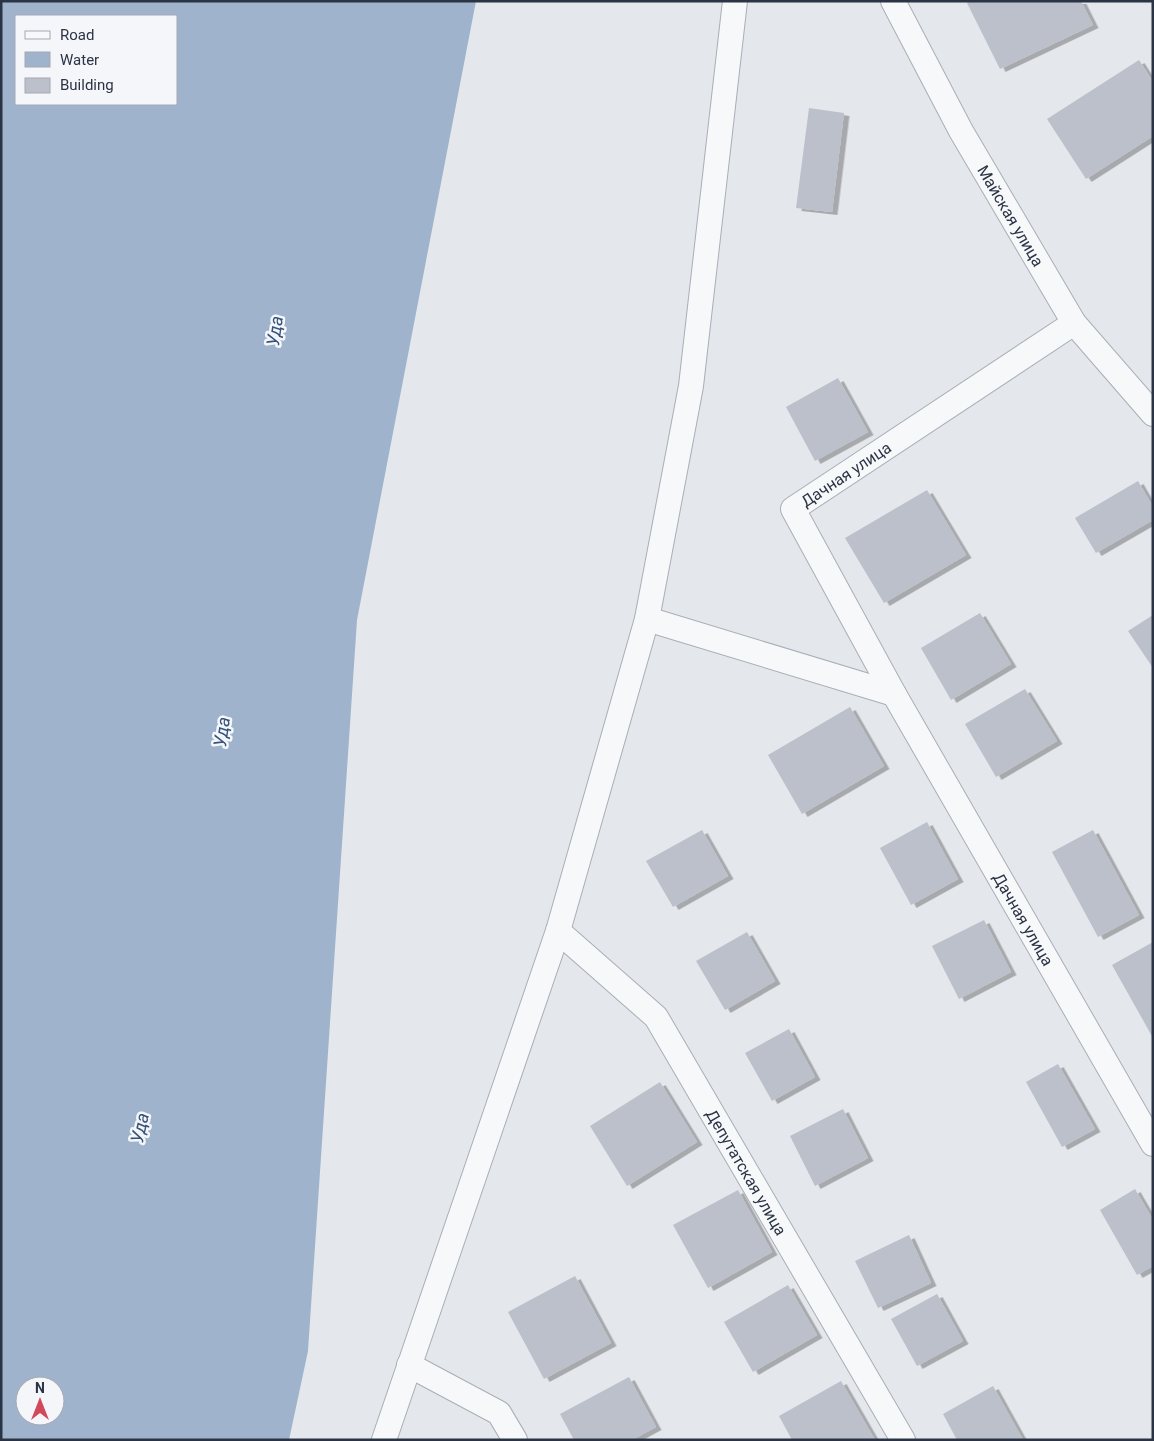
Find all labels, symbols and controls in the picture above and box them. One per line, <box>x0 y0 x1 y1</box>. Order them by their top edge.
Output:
legend <box>15 15 178 105</box>
text: Road <box>60 26 94 44</box>
text: Water <box>60 51 99 69</box>
text: Building <box>60 76 114 94</box>
street label: Майская улица <box>973 162 1048 270</box>
water label: Уда <box>262 314 287 347</box>
street label: Дачная улица <box>797 438 895 511</box>
water label: Уда <box>209 715 234 748</box>
street label: Дачная улица <box>989 870 1057 969</box>
street label: Депутатская улица <box>702 1106 790 1239</box>
water label: Уда <box>126 1111 153 1145</box>
north arrow <box>15 1376 65 1426</box>
text: N <box>35 1380 45 1396</box>

